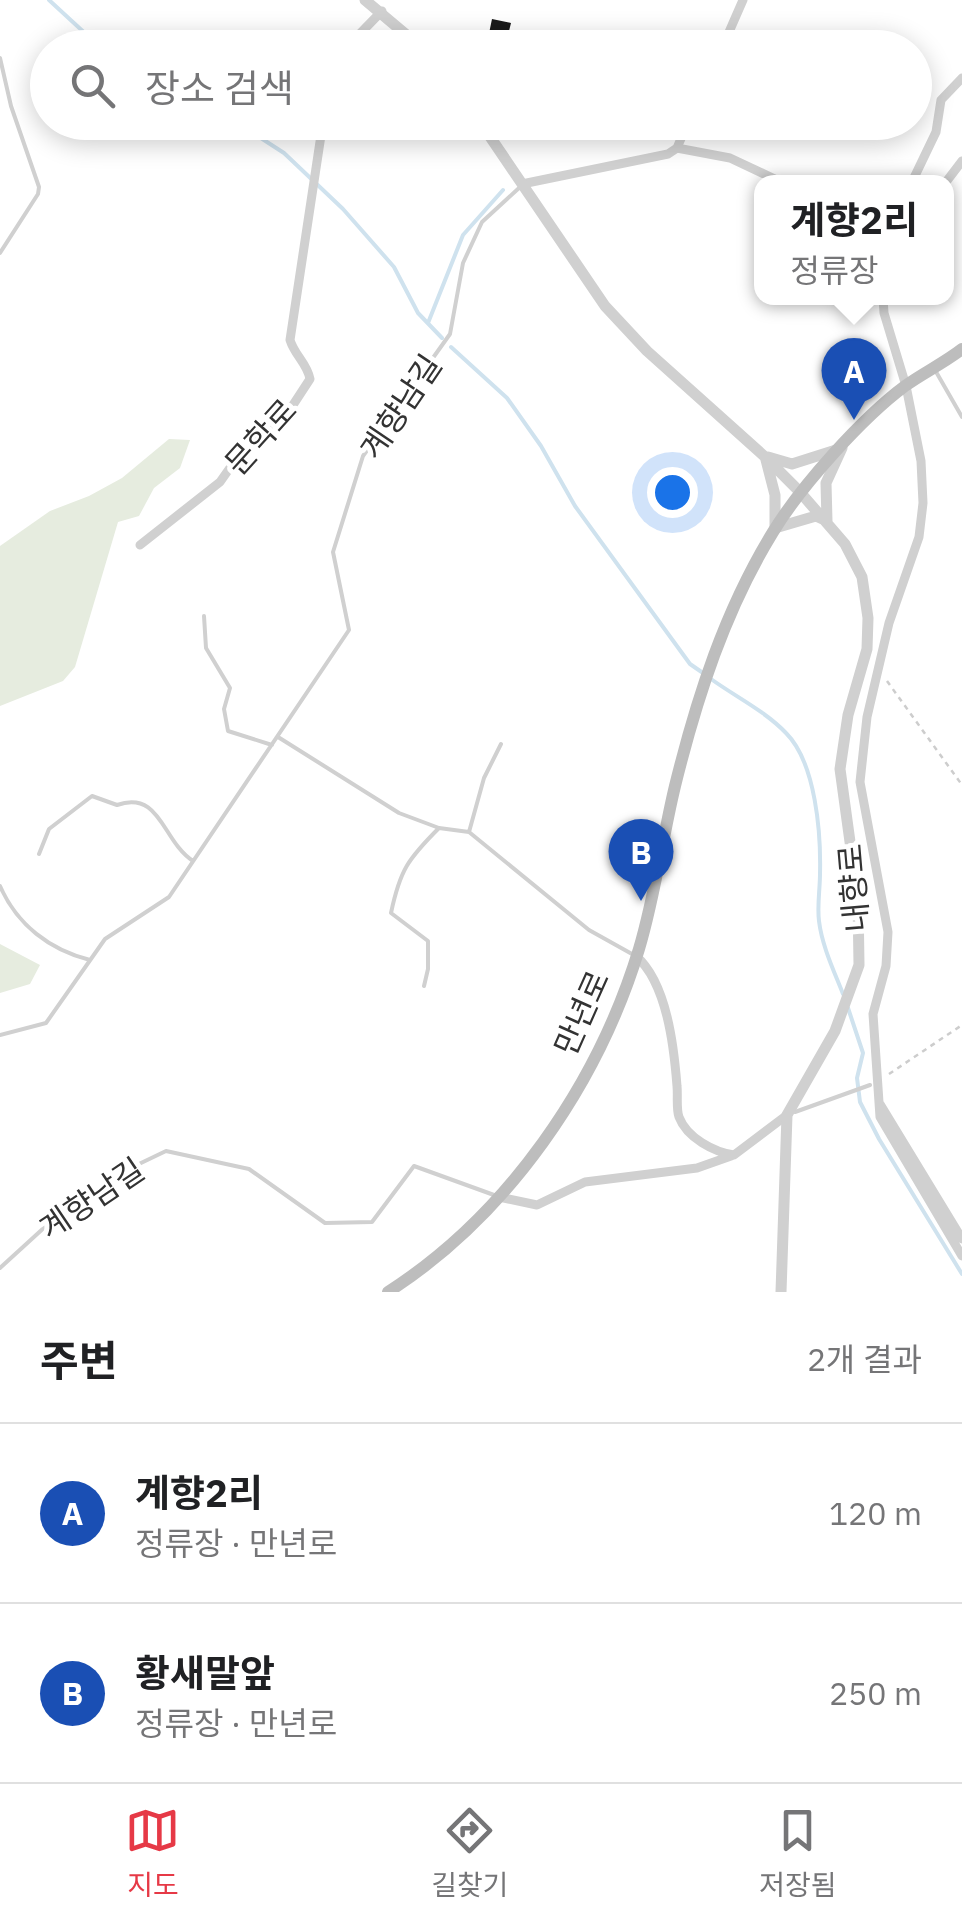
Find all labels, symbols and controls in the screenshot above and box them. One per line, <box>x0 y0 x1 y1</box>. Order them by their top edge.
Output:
search box <box>30 30 932 140</box>
icon: search <box>65 58 120 113</box>
text: 장소 검색 <box>145 63 294 112</box>
popup <box>754 175 954 305</box>
text: 계향2리 <box>790 195 918 244</box>
text: 정류장 <box>790 249 878 291</box>
pin: A <box>822 338 886 420</box>
street label: 계향남길 <box>350 346 451 467</box>
street label: 문학로 <box>215 389 305 483</box>
your location <box>647 467 698 518</box>
pin: B <box>608 818 674 901</box>
street label: 내향로 <box>828 842 878 934</box>
street label: 만년로 <box>544 964 618 1061</box>
street label: 계향남길 <box>31 1148 152 1249</box>
text: 주변 <box>40 1333 117 1388</box>
text: 2개 결과 <box>807 1338 922 1380</box>
text: 계향2리 <box>135 1468 263 1517</box>
text: A <box>62 1492 83 1534</box>
text: 120 m <box>829 1492 922 1534</box>
text: 정류장 · 만년로 <box>135 1522 337 1564</box>
text: 황새말앞 <box>135 1648 275 1697</box>
text: B <box>62 1672 83 1714</box>
text: 250 m <box>829 1672 922 1714</box>
text: 정류장 · 만년로 <box>135 1702 337 1744</box>
tab: 지도 <box>125 1803 180 1903</box>
tab: 길찾기 <box>431 1803 509 1903</box>
tab: 저장됨 <box>759 1803 837 1903</box>

